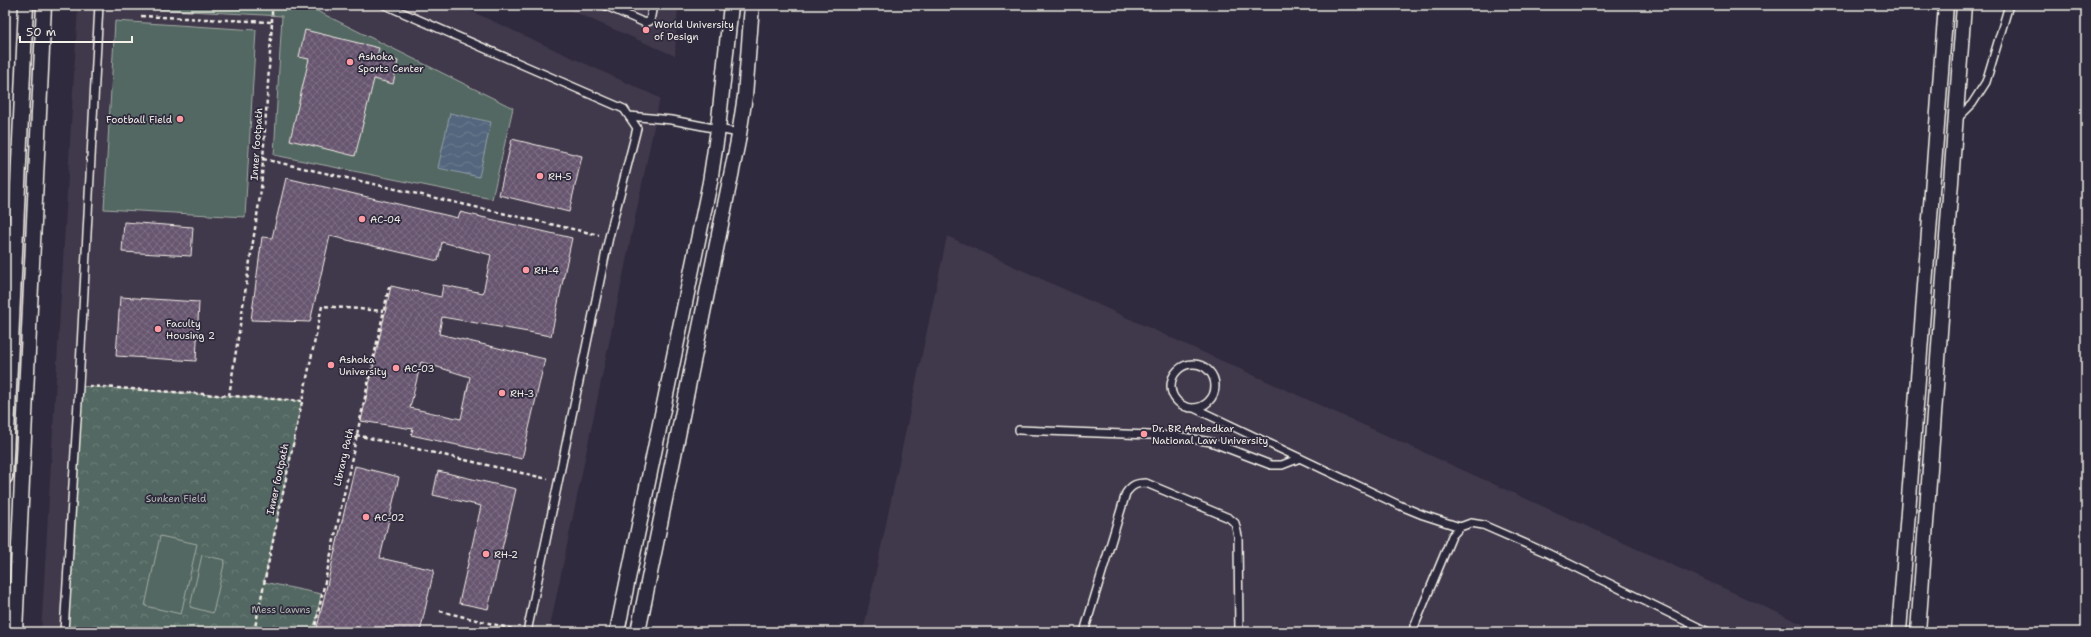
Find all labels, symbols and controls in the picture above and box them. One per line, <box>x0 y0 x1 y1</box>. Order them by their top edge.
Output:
scale bar <box>20 18 132 44</box>
place label: World University of Design <box>654 18 734 43</box>
text: 50 m <box>26 24 56 40</box>
marker: World University of Design <box>641 25 651 35</box>
place label: Ashoka Sports Center <box>358 50 424 75</box>
marker: Ashoka Sports Center <box>345 57 355 67</box>
street label: Inner footpath <box>247 107 266 181</box>
place label: Football Field <box>106 113 173 126</box>
marker: Football Field <box>175 114 185 124</box>
place label: RH-5 <box>548 170 572 183</box>
marker: RH-5 <box>535 171 545 181</box>
place label: AC-04 <box>370 213 401 226</box>
marker: AC-04 <box>357 214 367 224</box>
place label: RH-4 <box>534 264 559 277</box>
marker: RH-4 <box>521 265 531 275</box>
place label: Faculty Housing 2 <box>166 317 215 342</box>
marker: Faculty Housing 2 <box>153 324 163 334</box>
place label: Ashoka University <box>339 353 387 378</box>
marker: Ashoka University <box>326 360 336 370</box>
place label: AC-03 <box>404 362 435 375</box>
marker: AC-03 <box>391 363 401 373</box>
place label: RH-3 <box>510 387 534 400</box>
marker: RH-3 <box>497 388 507 398</box>
place label: Dr. BR Ambedkar National Law University <box>1152 422 1269 447</box>
street label: Library Path <box>330 427 356 488</box>
marker: Dr. BR Ambedkar National Law University <box>1139 429 1149 439</box>
street label: Inner footpath <box>264 442 291 516</box>
park label: Sunken Field <box>146 492 207 505</box>
place label: AC-02 <box>374 511 404 524</box>
marker: AC-02 <box>361 512 371 522</box>
place label: RH-2 <box>494 548 518 561</box>
marker: RH-2 <box>481 549 491 559</box>
park label: Mess Lawns <box>251 603 311 616</box>

